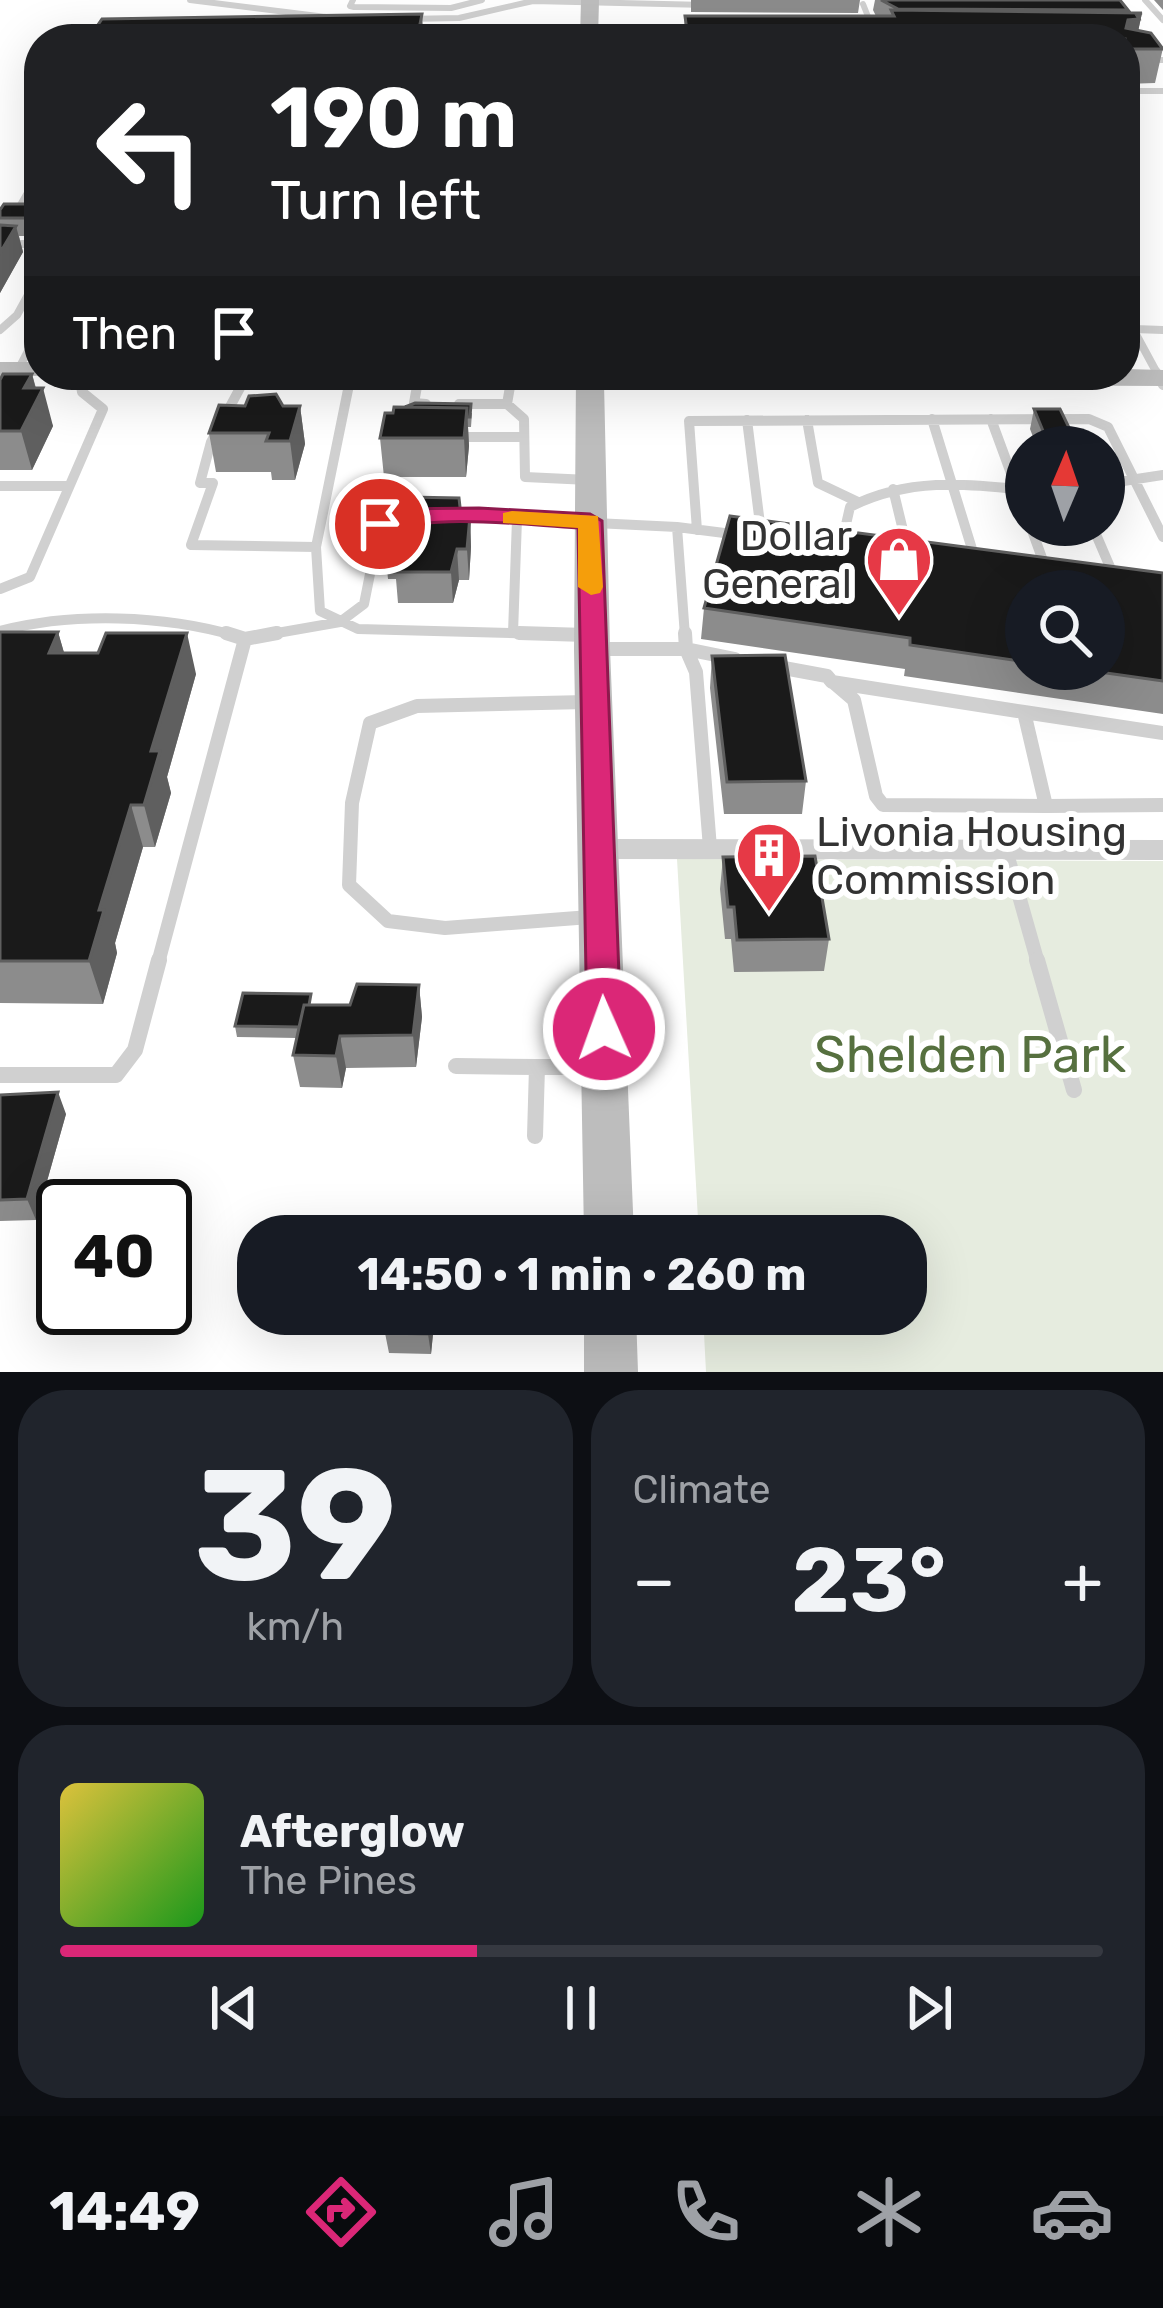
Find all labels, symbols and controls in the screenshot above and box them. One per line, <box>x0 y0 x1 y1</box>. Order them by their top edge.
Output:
text: 190 m <box>270 68 518 168</box>
icon: left <box>72 72 228 228</box>
text: Turn left <box>270 169 481 233</box>
icon: arrive <box>201 300 267 366</box>
text: Then <box>72 307 177 360</box>
north arrow <box>1005 426 1125 546</box>
map controls <box>1005 426 1125 690</box>
pin <box>329 473 431 575</box>
icon: arrive <box>347 491 413 557</box>
place label: Dollar General <box>702 511 852 609</box>
shop icon: Dollar General <box>864 524 934 618</box>
button: search <box>1005 570 1125 690</box>
place label: Livonia Housing Commission <box>816 807 1127 905</box>
building icon: Livonia Housing Commission <box>734 820 804 914</box>
position arrow <box>541 966 667 1092</box>
park label: Shelden Park <box>814 1024 1126 1085</box>
speed limit sign: 40 <box>36 1179 192 1335</box>
text: 14:50 · 1 min · 260 m <box>358 1248 806 1301</box>
text: 39 <box>194 1433 397 1618</box>
text: Climate <box>633 1467 771 1513</box>
text: 23° <box>791 1527 946 1634</box>
text: − <box>633 1541 675 1620</box>
text: + <box>1062 1541 1103 1620</box>
text: km/h <box>247 1604 344 1650</box>
text: Afterglow <box>240 1805 465 1858</box>
text: The Pines <box>240 1858 417 1904</box>
icon: previous <box>201 1975 267 2041</box>
icon: pause <box>548 1975 614 2041</box>
icon: next <box>896 1975 962 2041</box>
icon: directions <box>299 2170 383 2254</box>
icon: music <box>482 2170 566 2254</box>
icon: phone <box>664 2170 748 2254</box>
icon: climate <box>847 2170 931 2254</box>
icon: car <box>1030 2170 1114 2254</box>
text: 14:49 <box>49 2180 200 2244</box>

